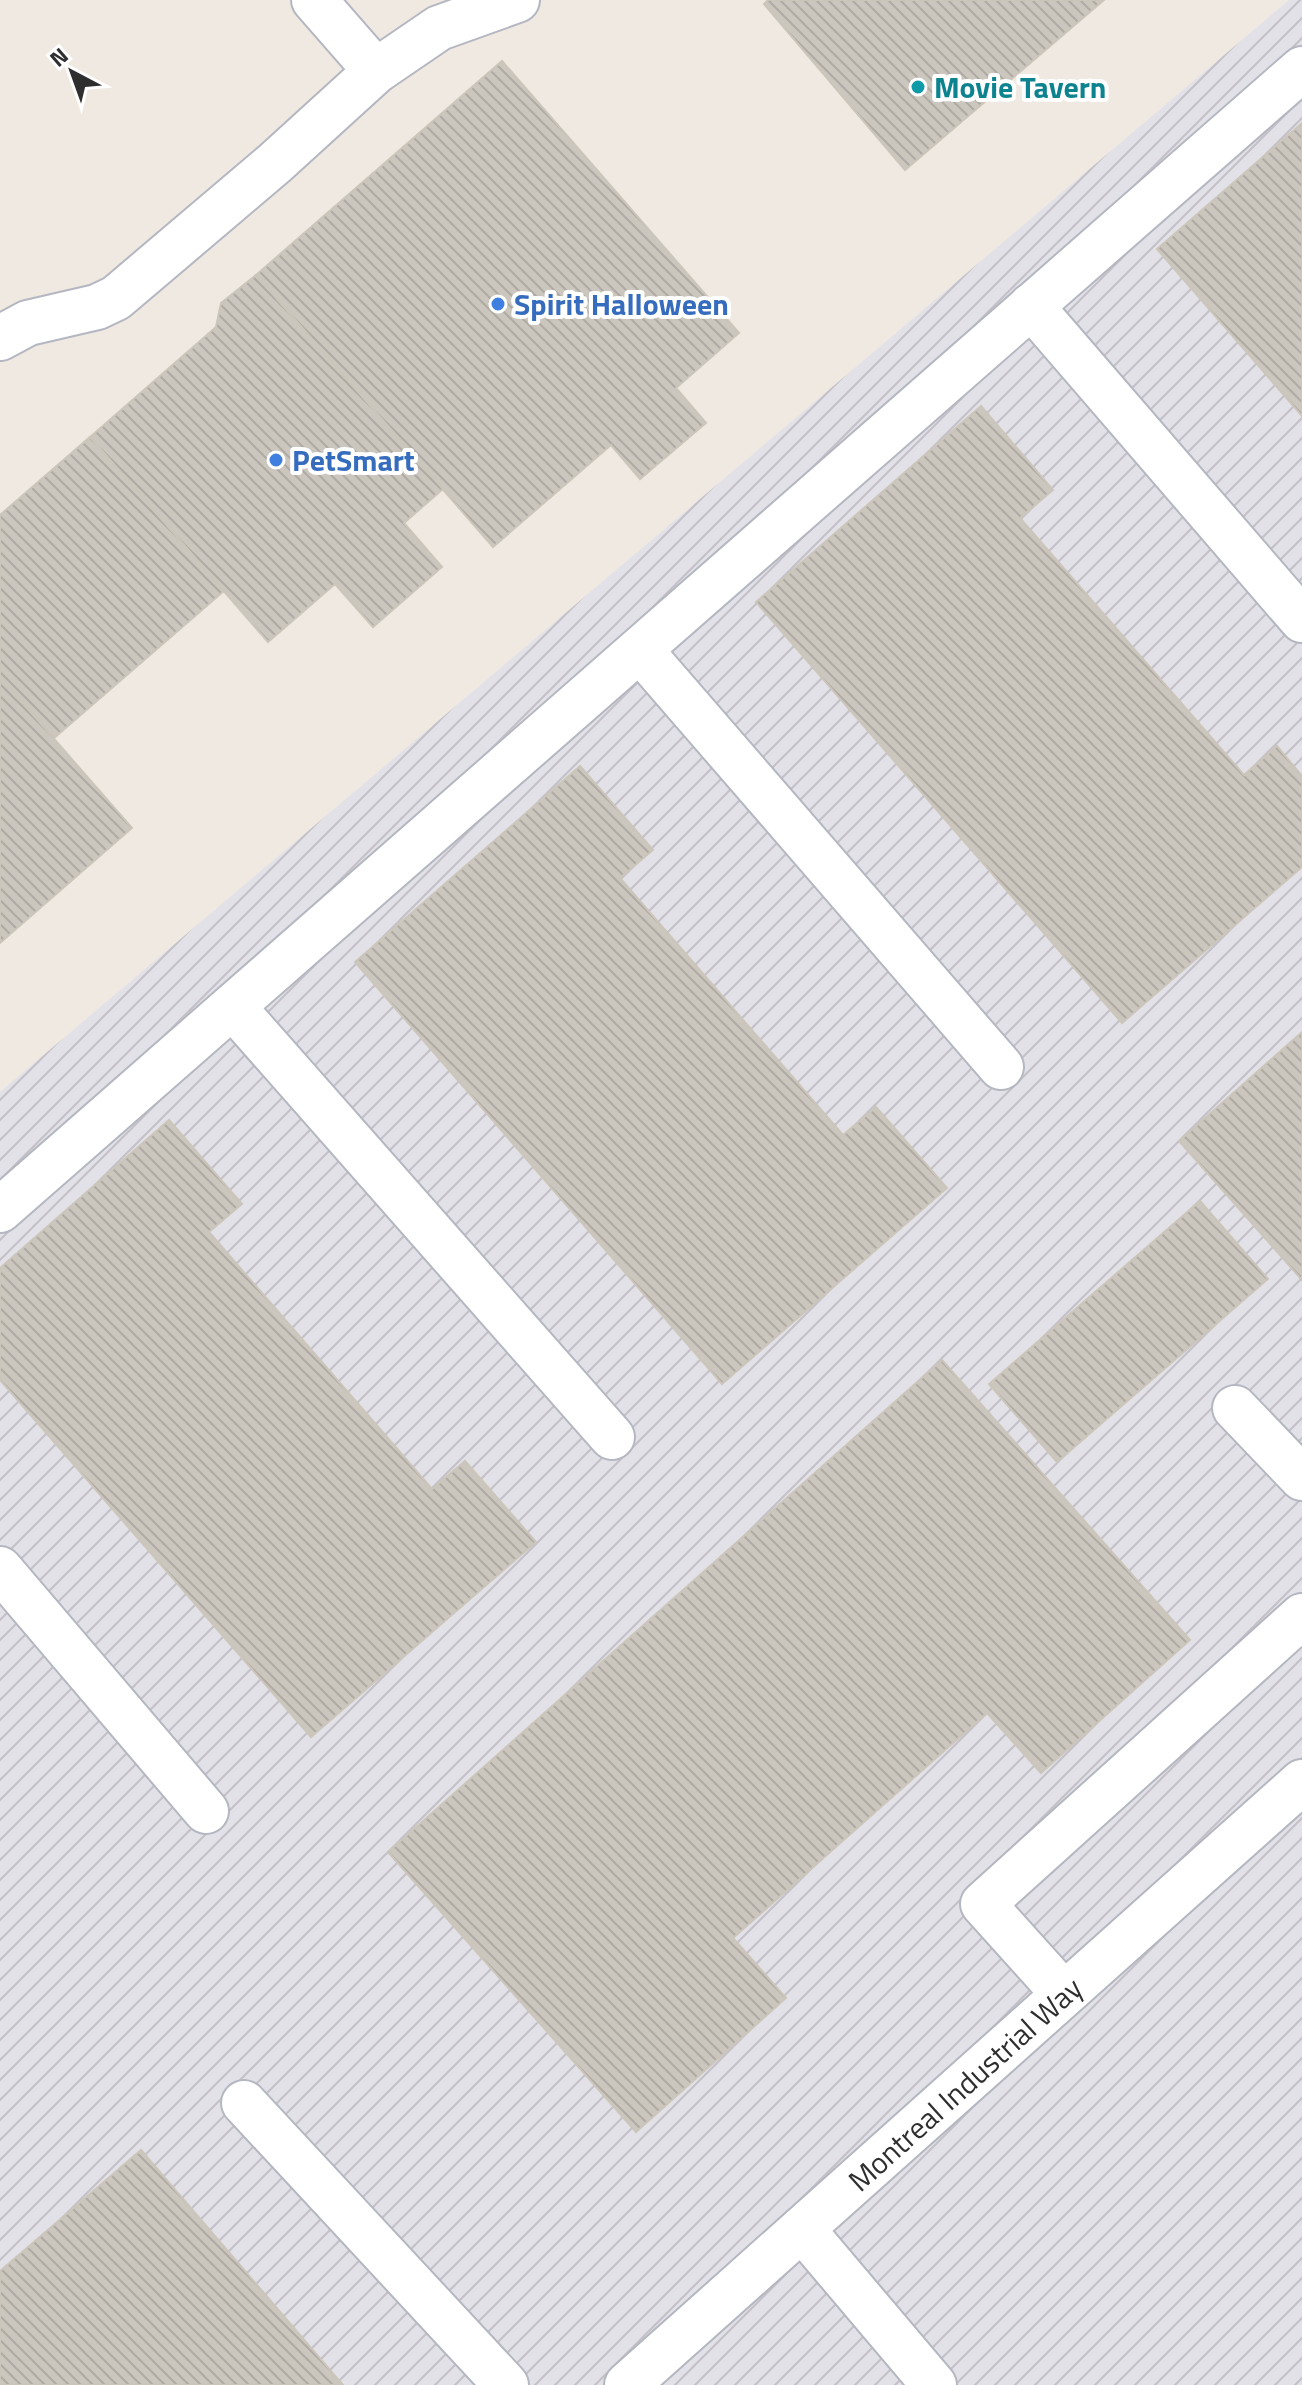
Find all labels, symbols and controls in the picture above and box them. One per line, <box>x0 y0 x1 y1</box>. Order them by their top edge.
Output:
north arrow <box>32 32 112 112</box>
text: N <box>42 39 76 75</box>
place label: Movie Tavern <box>934 64 1106 110</box>
marker: Movie Tavern <box>909 78 927 96</box>
place label: Spirit Halloween <box>514 281 729 327</box>
marker: Spirit Halloween <box>489 295 507 313</box>
place label: PetSmart <box>292 437 415 483</box>
marker: PetSmart <box>267 451 285 469</box>
street label: Montreal Industrial Way <box>837 1966 1093 2202</box>

